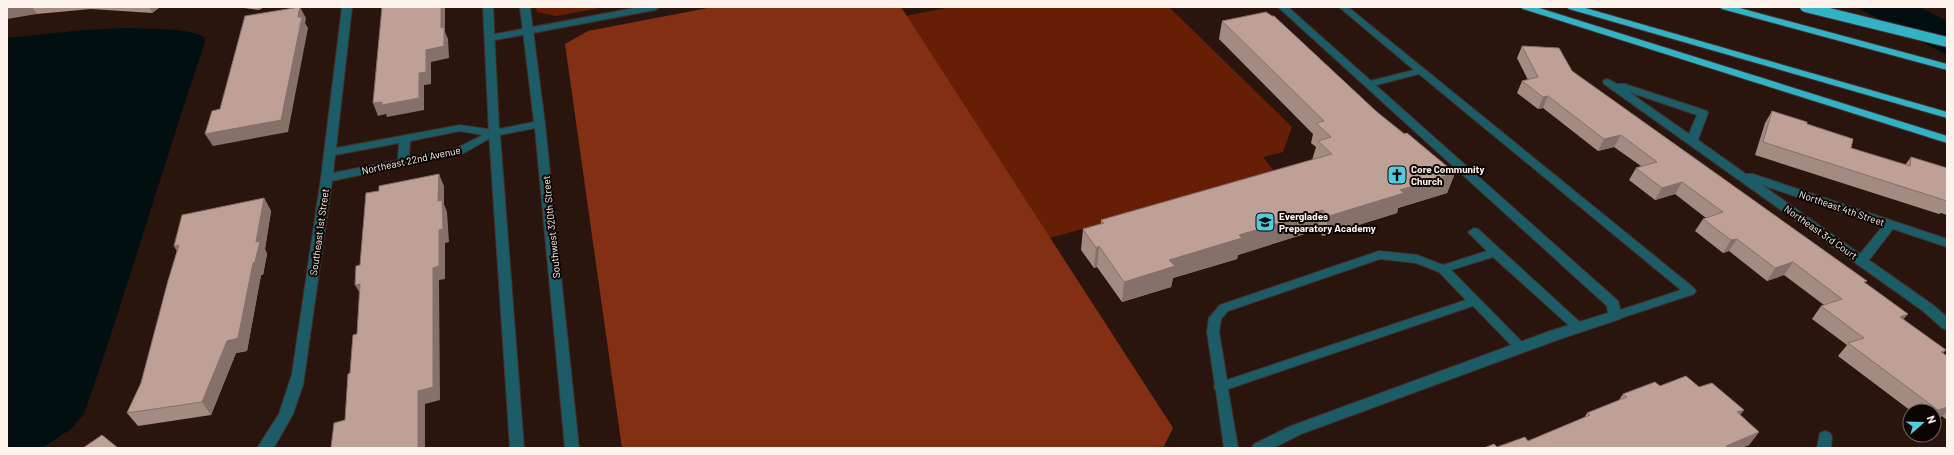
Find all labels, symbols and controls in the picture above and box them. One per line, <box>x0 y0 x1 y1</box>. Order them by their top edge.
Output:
street label: Northeast 22nd Avenue <box>360 144 462 176</box>
place label: Core Community Church <box>1411 163 1484 187</box>
church icon: Core Community Church <box>1386 164 1408 186</box>
street label: Southwest 320th Street <box>540 175 562 279</box>
street label: Southeast 1st Street <box>307 187 331 276</box>
street label: Northeast 4th Street <box>1798 188 1887 228</box>
street label: Northeast 3rd Court <box>1782 202 1860 262</box>
place label: Everglades Preparatory Academy <box>1279 210 1376 234</box>
school or university icon: Everglades Preparatory Academy <box>1254 211 1276 233</box>
north arrow <box>1902 403 1942 443</box>
text: N <box>1925 414 1939 425</box>

